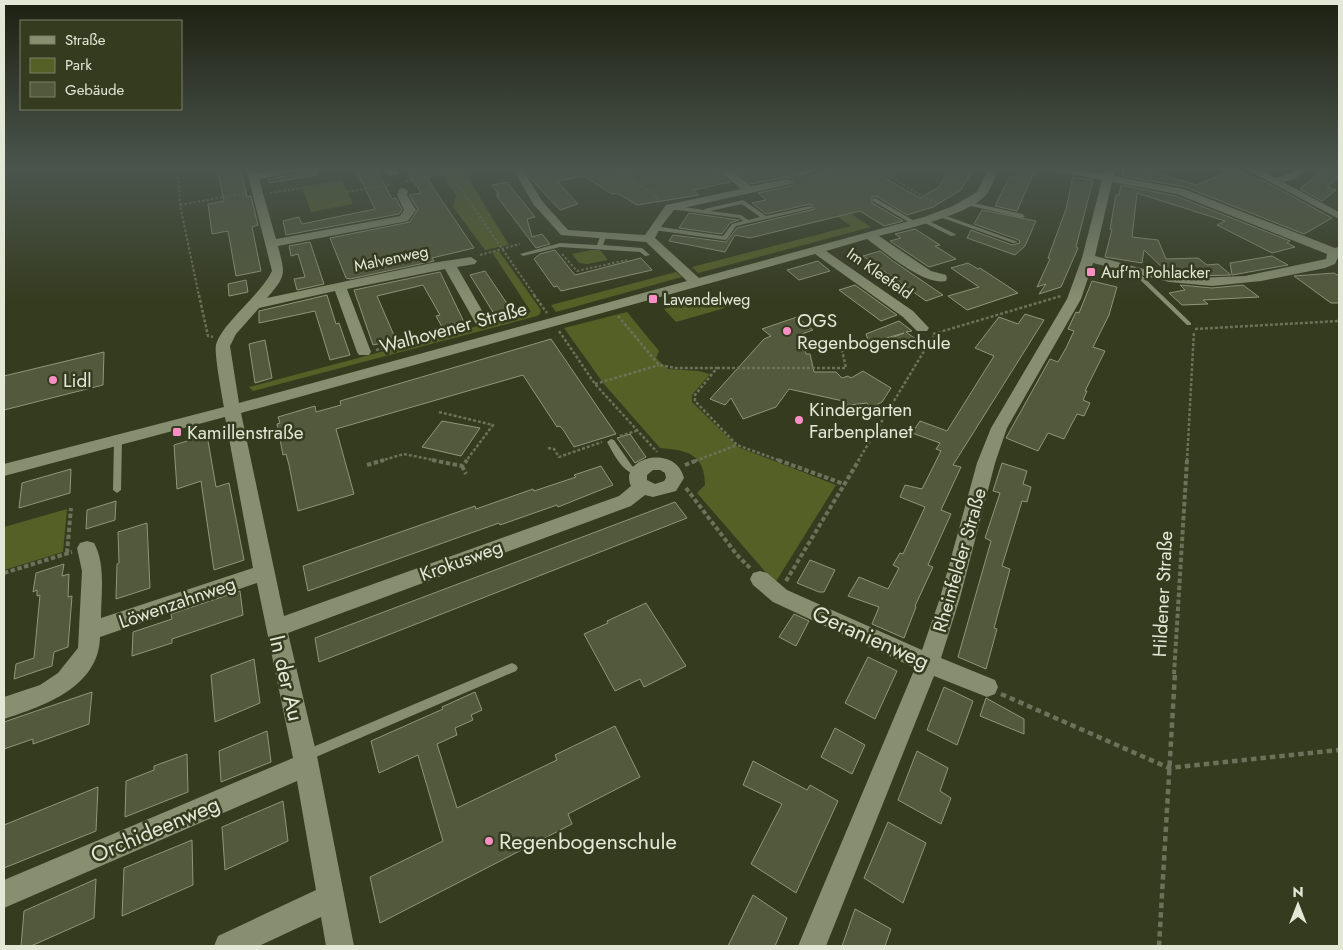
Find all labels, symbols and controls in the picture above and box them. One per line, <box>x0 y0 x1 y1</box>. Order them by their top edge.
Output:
legend <box>20 20 182 110</box>
text: Straße <box>65 29 106 51</box>
text: Park <box>65 54 92 76</box>
text: Gebäude <box>65 79 125 101</box>
street label: Malvenweg <box>352 239 431 278</box>
street label: Im Kleefeld <box>842 242 917 305</box>
place label: Auf'm Pohlacker <box>1101 261 1211 284</box>
marker: Auf'm Pohlacker <box>1085 266 1097 278</box>
place label: Lavendelweg <box>663 288 750 311</box>
marker: Lavendelweg <box>647 293 659 305</box>
street label: Walhovener Straße <box>376 295 530 360</box>
place label: OGS Regenbogenschule <box>797 307 951 356</box>
marker: OGS Regenbogenschule <box>781 325 793 337</box>
place label: Lidl <box>63 367 92 394</box>
marker: Lidl <box>47 374 59 386</box>
place label: Kindergarten Farbenplanet <box>809 396 913 445</box>
marker: Kindergarten Farbenplanet <box>793 414 805 426</box>
place label: Kamillenstraße <box>187 419 304 446</box>
marker: Kamillenstraße <box>171 426 183 438</box>
street label: Rheinfelder Straße <box>926 485 993 635</box>
street label: Hildener Straße <box>1146 530 1179 658</box>
street label: Krokusweg <box>416 533 506 588</box>
street label: Löwenzahnweg <box>115 570 239 635</box>
street label: Geranienweg <box>807 597 935 677</box>
street label: In der Au <box>262 632 312 724</box>
street label: Orchideenweg <box>85 787 225 871</box>
place label: Regenbogenschule <box>499 825 677 857</box>
marker: Regenbogenschule <box>483 835 495 847</box>
north arrow <box>1273 880 1323 930</box>
text: N <box>1292 882 1304 902</box>

